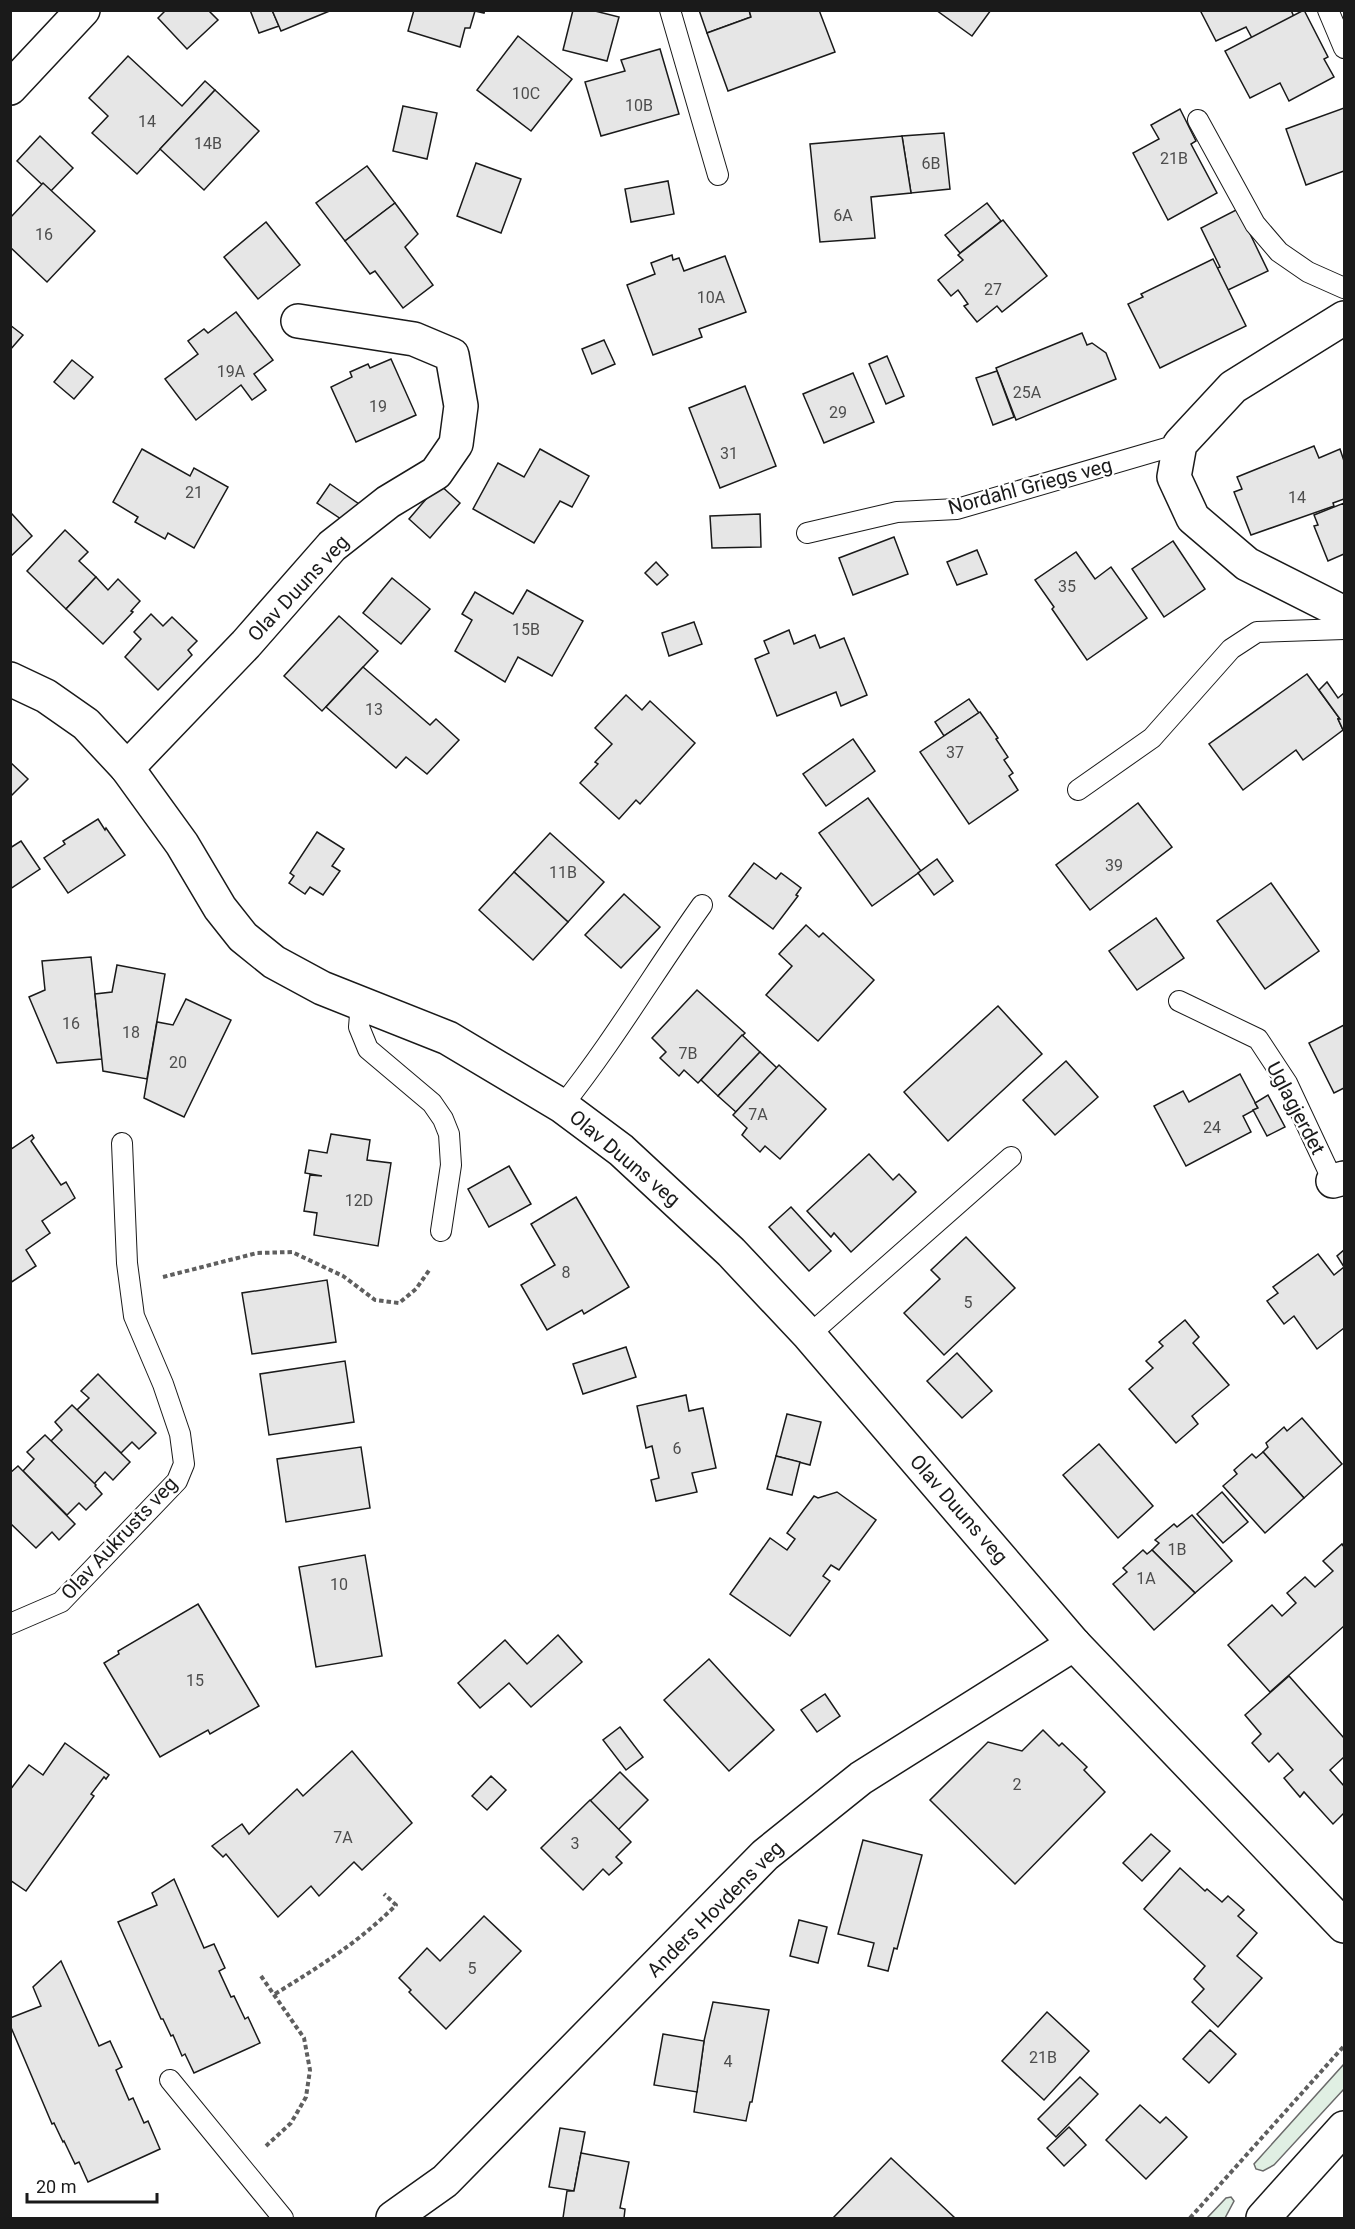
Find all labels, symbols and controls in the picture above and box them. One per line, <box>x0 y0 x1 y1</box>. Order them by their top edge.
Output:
house number: 10C <box>512 84 540 103</box>
house number: 10B <box>625 96 653 115</box>
house number: 14 <box>138 112 156 131</box>
house number: 14B <box>194 134 222 153</box>
house number: 21B <box>1160 149 1188 168</box>
house number: 6B <box>922 154 941 173</box>
house number: 6A <box>833 206 853 225</box>
house number: 16 <box>35 225 53 244</box>
house number: 27 <box>984 280 1002 299</box>
house number: 10A <box>697 288 726 307</box>
house number: 19A <box>217 362 246 381</box>
house number: 25A <box>1013 383 1042 402</box>
house number: 19 <box>369 397 387 416</box>
house number: 29 <box>829 403 847 422</box>
house number: 31 <box>720 444 738 463</box>
street label: Nordahl Griegs veg <box>945 453 1115 519</box>
house number: 21 <box>185 483 203 502</box>
house number: 14 <box>1288 488 1306 507</box>
street label: Olav Duuns veg <box>243 530 353 646</box>
house number: 35 <box>1058 577 1076 596</box>
house number: 15B <box>512 620 540 639</box>
house number: 13 <box>365 700 383 719</box>
house number: 37 <box>946 743 964 762</box>
house number: 39 <box>1105 856 1123 875</box>
house number: 11B <box>549 863 577 882</box>
house number: 16 <box>62 1014 80 1033</box>
house number: 18 <box>122 1023 140 1042</box>
house number: 7B <box>679 1044 698 1063</box>
house number: 20 <box>169 1053 187 1072</box>
street label: Uglagjerdet <box>1262 1058 1330 1158</box>
street label: Olav Duuns veg <box>565 1105 685 1211</box>
house number: 7A <box>748 1105 768 1124</box>
house number: 24 <box>1203 1118 1221 1137</box>
house number: 12D <box>345 1191 373 1210</box>
house number: 8 <box>562 1263 571 1282</box>
house number: 5 <box>964 1293 973 1312</box>
house number: 6 <box>673 1439 682 1458</box>
street label: Olav Duuns veg <box>905 1449 1013 1569</box>
street label: Olav Aukrusts veg <box>56 1472 182 1604</box>
house number: 1B <box>1168 1540 1187 1559</box>
house number: 1A <box>1136 1569 1156 1588</box>
house number: 10 <box>330 1575 348 1594</box>
house number: 15 <box>186 1671 204 1690</box>
house number: 2 <box>1013 1775 1022 1794</box>
house number: 7A <box>333 1828 353 1847</box>
house number: 3 <box>571 1834 580 1853</box>
street label: Anders Hovdens veg <box>642 1836 788 1982</box>
house number: 5 <box>468 1959 477 1978</box>
house number: 21B <box>1029 2048 1057 2067</box>
house number: 4 <box>724 2052 733 2071</box>
scale bar <box>27 2166 158 2204</box>
text: 20 m <box>36 2176 76 2197</box>

